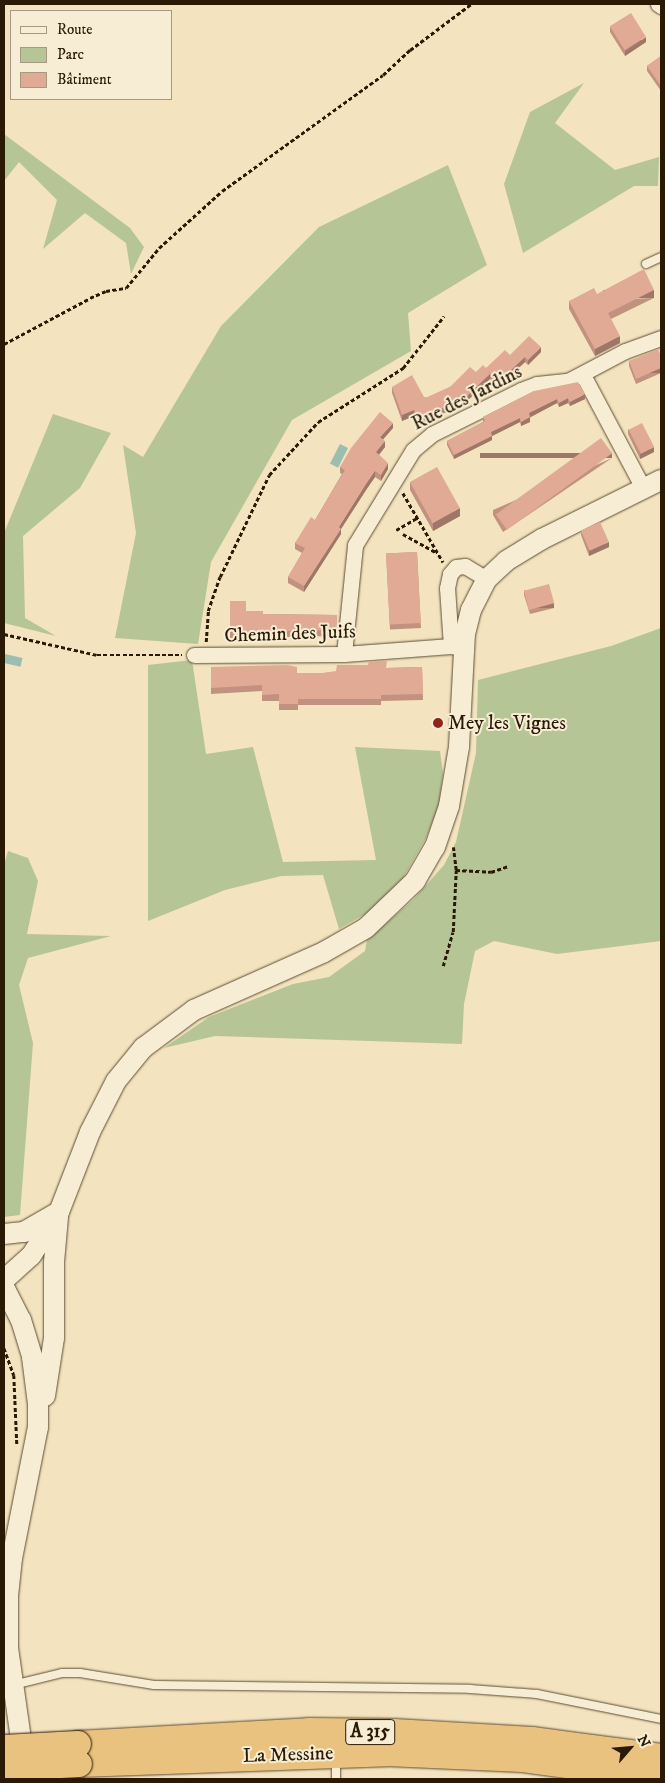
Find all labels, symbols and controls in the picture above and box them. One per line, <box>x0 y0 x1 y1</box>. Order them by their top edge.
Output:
legend <box>10 10 172 100</box>
text: Route <box>57 20 92 39</box>
text: Parc <box>57 45 84 64</box>
text: Bâtiment <box>57 70 112 89</box>
street label: Rue des Jardins <box>408 360 526 436</box>
street label: Chemin des Juifs <box>224 620 356 648</box>
place label: Mey les Vignes <box>448 711 566 735</box>
marker: Mey les Vignes <box>432 717 444 729</box>
road number: A 315 <box>345 1715 395 1748</box>
north arrow <box>605 1723 655 1773</box>
text: N <box>633 1732 654 1750</box>
street label: La Messine <box>242 1741 334 1769</box>

